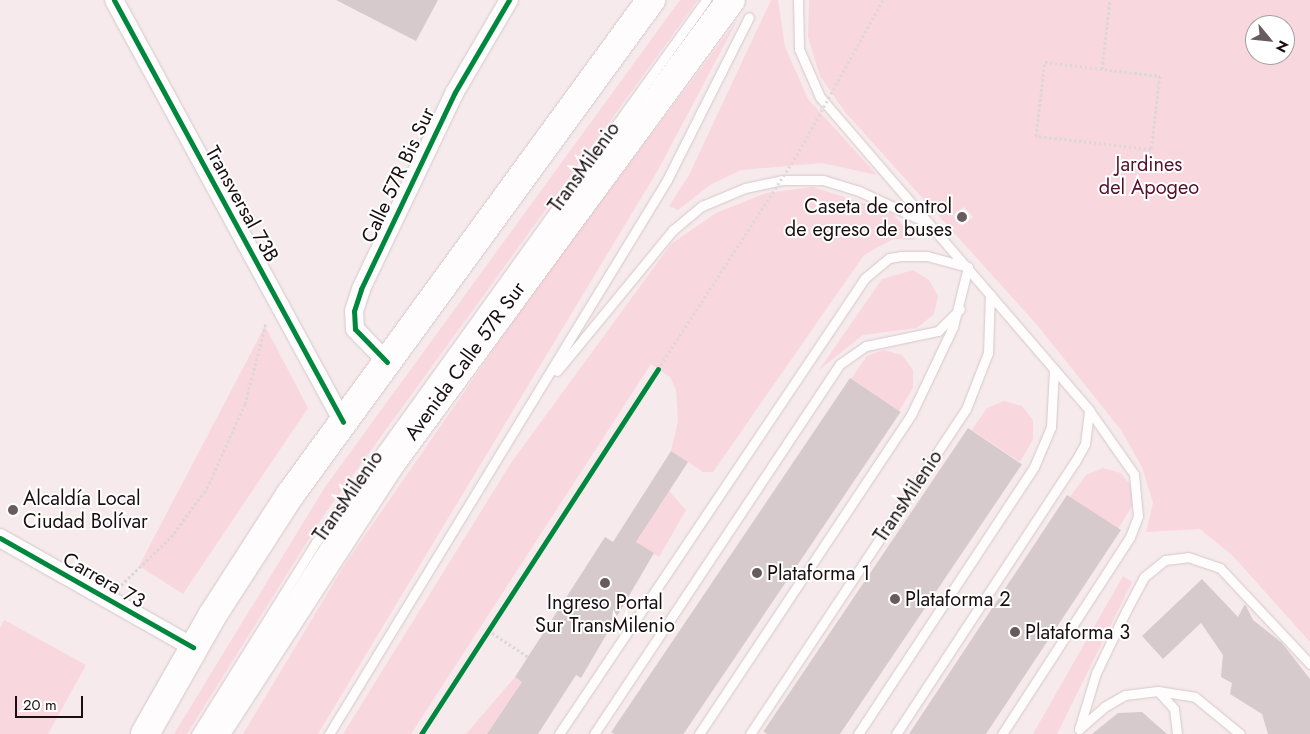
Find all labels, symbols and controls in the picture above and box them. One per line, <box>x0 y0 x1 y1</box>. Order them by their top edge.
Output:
north arrow <box>1245 15 1295 65</box>
text: N <box>1271 37 1294 56</box>
street label: Calle 57R Bis Sur <box>356 104 440 246</box>
street label: TransMilenio <box>543 117 625 217</box>
street label: Transversal 73B <box>200 142 284 266</box>
park label: Jardines del Apogeo <box>1099 153 1199 200</box>
place label: Caseta de control de egreso de buses <box>785 194 952 241</box>
marker: Caseta de control de egreso de buses <box>956 211 968 223</box>
street label: Avenida Calle 57R Sur <box>399 277 531 445</box>
street label: TransMilenio <box>869 445 947 547</box>
street label: TransMilenio <box>308 446 388 546</box>
place label: Alcaldía Local Ciudad Bolívar <box>23 486 148 533</box>
marker: Alcaldía Local Ciudad Bolívar <box>7 504 19 516</box>
street label: Carrera 73 <box>59 547 149 613</box>
place label: Plataforma 1 <box>767 561 870 585</box>
marker: Plataforma 1 <box>751 567 763 579</box>
marker: Ingreso Portal Sur TransMilenio <box>599 577 611 589</box>
place label: Plataforma 2 <box>905 587 1011 611</box>
place label: Ingreso Portal Sur TransMilenio <box>535 591 675 638</box>
marker: Plataforma 2 <box>889 593 901 605</box>
place label: Plataforma 3 <box>1025 620 1130 644</box>
marker: Plataforma 3 <box>1009 626 1021 638</box>
scale bar <box>18 686 85 718</box>
text: 20 m <box>23 694 57 716</box>

